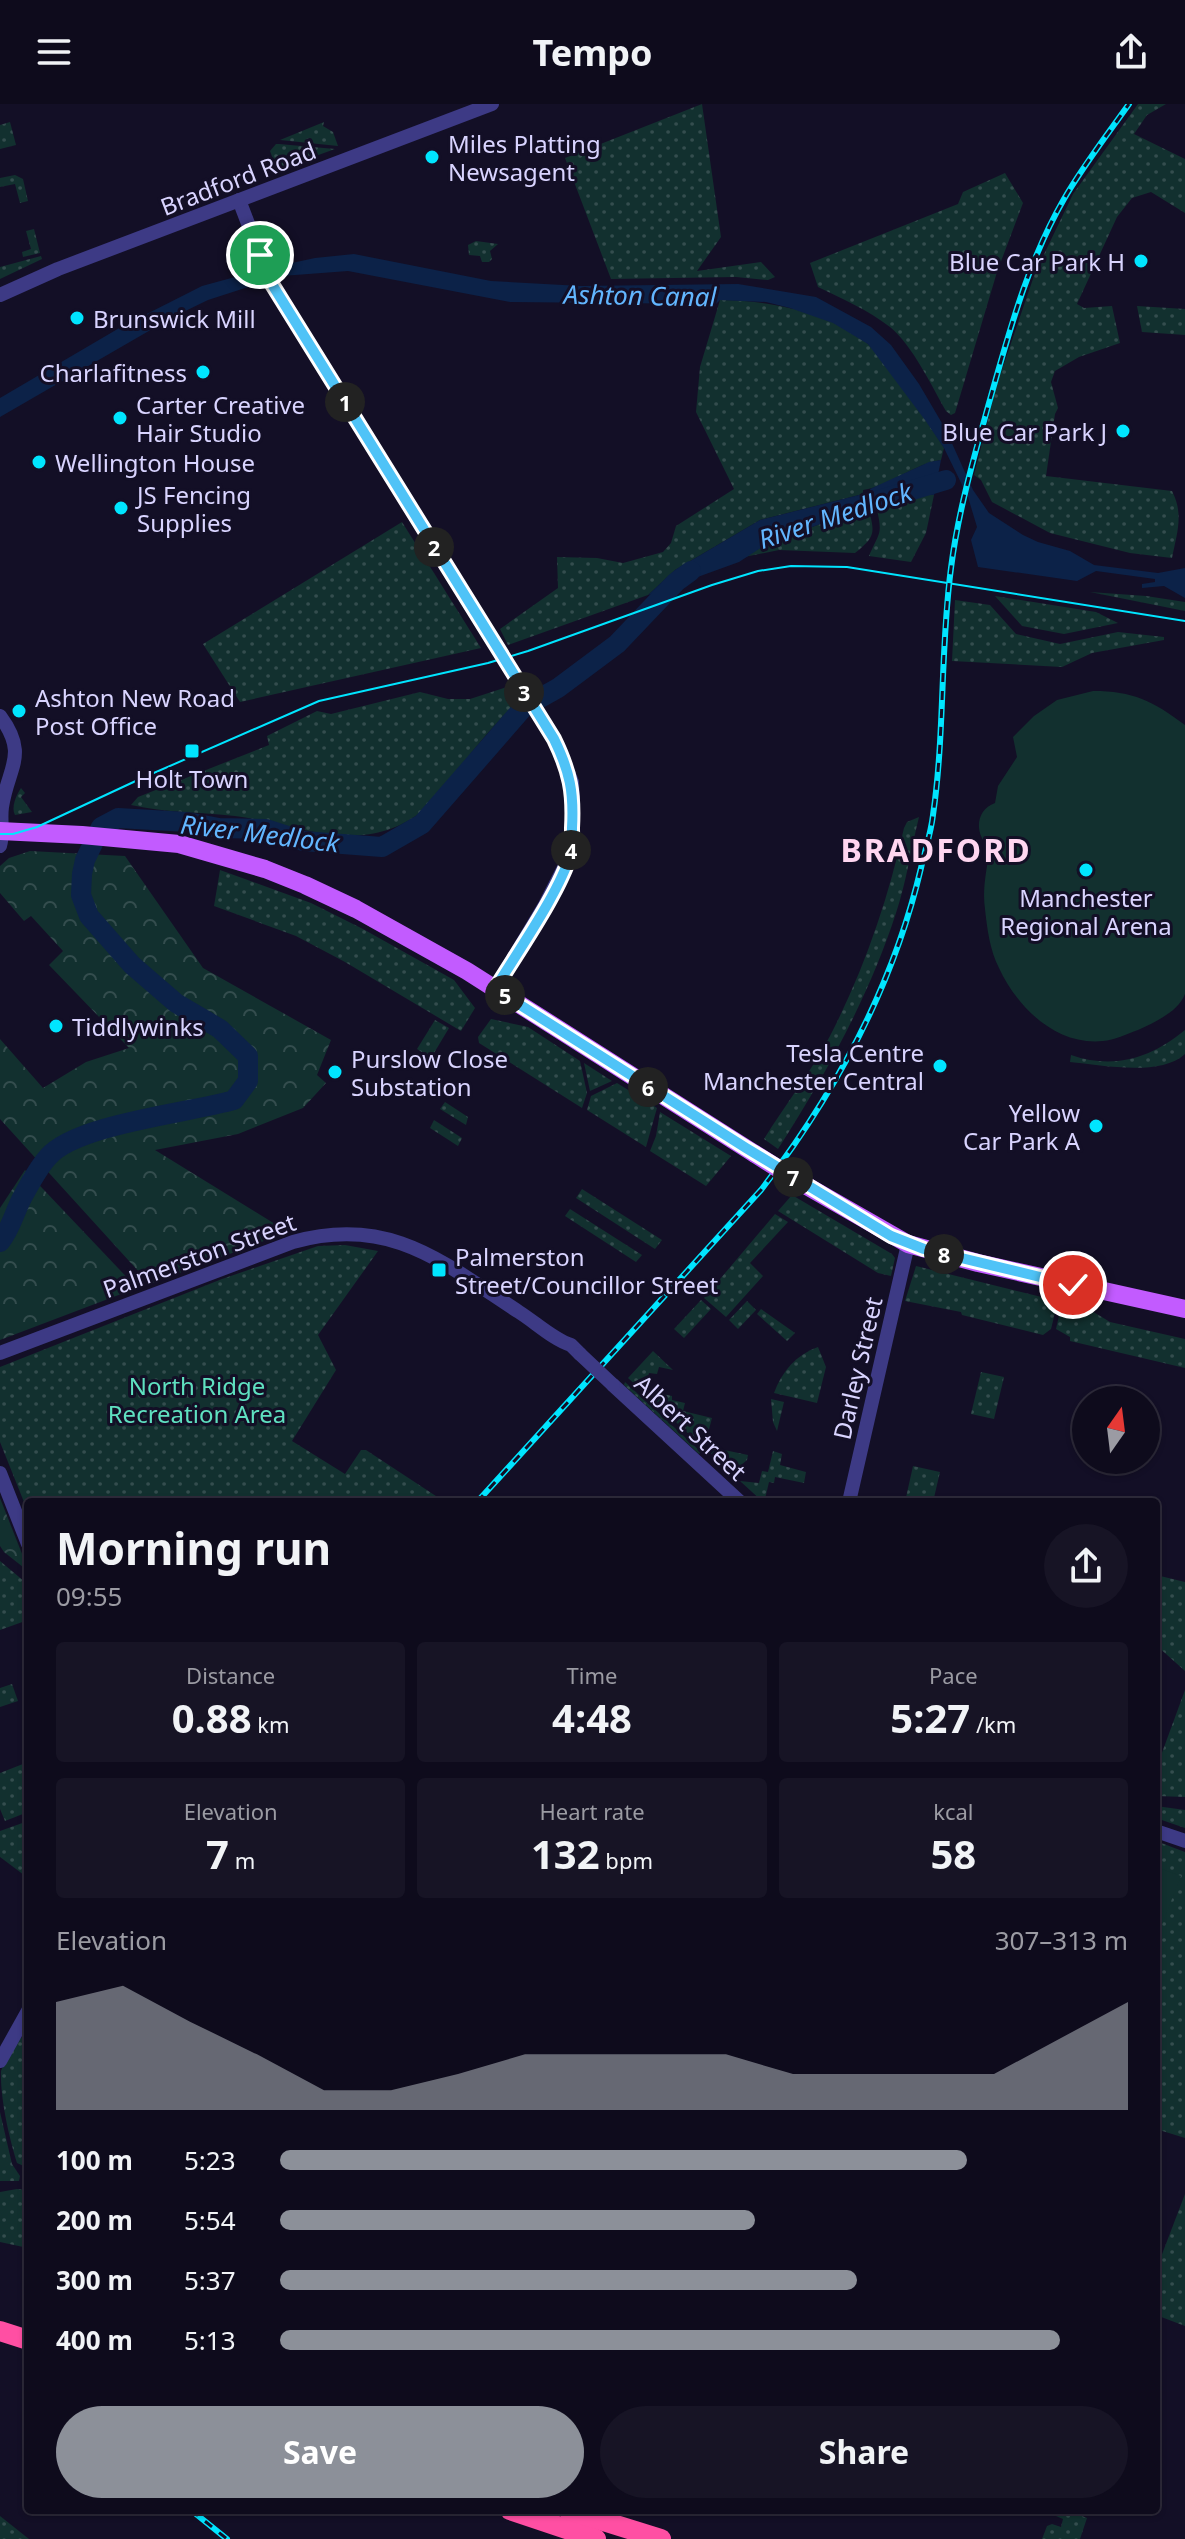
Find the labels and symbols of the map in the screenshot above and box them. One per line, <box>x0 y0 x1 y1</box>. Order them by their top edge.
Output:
place label: Miles Platting Newsagent <box>448 127 601 188</box>
street label: Bradford Road <box>155 133 321 223</box>
marker: Miles Platting Newsagent <box>423 148 441 166</box>
pin <box>226 221 294 289</box>
place label: Blue Car Park H <box>949 245 1125 278</box>
marker: Blue Car Park H <box>1132 252 1150 270</box>
water label: Ashton Canal <box>561 276 718 314</box>
place label: Brunswick Mill <box>93 302 256 335</box>
marker: Brunswick Mill <box>68 309 86 327</box>
place label: Charlafitness <box>39 356 187 389</box>
marker: Charlafitness <box>194 363 212 381</box>
pin: 1 <box>325 382 365 422</box>
place label: Carter Creative Hair Studio <box>136 388 305 449</box>
marker: Carter Creative Hair Studio <box>111 409 129 427</box>
place label: Blue Car Park J <box>942 415 1107 448</box>
marker: Blue Car Park J <box>1114 422 1132 440</box>
place label: Wellington House <box>55 446 255 479</box>
marker: Wellington House <box>30 453 48 471</box>
water label: River Medlock <box>753 473 918 557</box>
place label: JS Fencing Supplies <box>135 478 251 539</box>
marker: JS Fencing Supplies <box>112 499 130 517</box>
pin: 2 <box>414 527 454 567</box>
pin: 3 <box>504 672 544 712</box>
place label: Ashton New Road Post Office <box>35 681 235 742</box>
marker: Ashton New Road Post Office <box>10 702 28 720</box>
marker: Holt Town <box>183 742 201 760</box>
place label: Holt Town <box>136 762 248 795</box>
water label: River Medlock <box>179 805 343 861</box>
district label: BRADFORD <box>840 828 1032 871</box>
pin: 4 <box>551 830 591 870</box>
marker: Manchester Regional Arena <box>1077 861 1095 879</box>
place label: Manchester Regional Arena <box>1000 881 1172 942</box>
pin: 5 <box>485 975 525 1015</box>
place label: Tiddlywinks <box>72 1010 204 1043</box>
marker: Tiddlywinks <box>47 1017 65 1035</box>
place label: Tesla Centre Manchester Central <box>703 1036 924 1097</box>
place label: Purslow Close Substation <box>351 1042 508 1103</box>
marker: Tesla Centre Manchester Central <box>931 1057 949 1075</box>
marker: Purslow Close Substation <box>326 1063 344 1081</box>
pin: 6 <box>628 1067 668 1107</box>
place label: Yellow Car Park A <box>963 1096 1081 1157</box>
marker: Yellow Car Park A <box>1087 1117 1105 1135</box>
pin: 7 <box>773 1157 813 1197</box>
street label: Palmerston Street <box>98 1205 300 1305</box>
pin: 8 <box>924 1234 964 1274</box>
place label: Palmerston Street/Councillor Street <box>455 1240 718 1301</box>
pin <box>1039 1251 1107 1319</box>
marker: Palmerston Street/Councillor Street <box>430 1261 448 1279</box>
street label: Darley Street <box>825 1293 890 1443</box>
street label: Albert Street <box>628 1367 754 1488</box>
park label: North Ridge Recreation Area <box>108 1369 286 1430</box>
north arrow <box>1072 1386 1160 1474</box>

